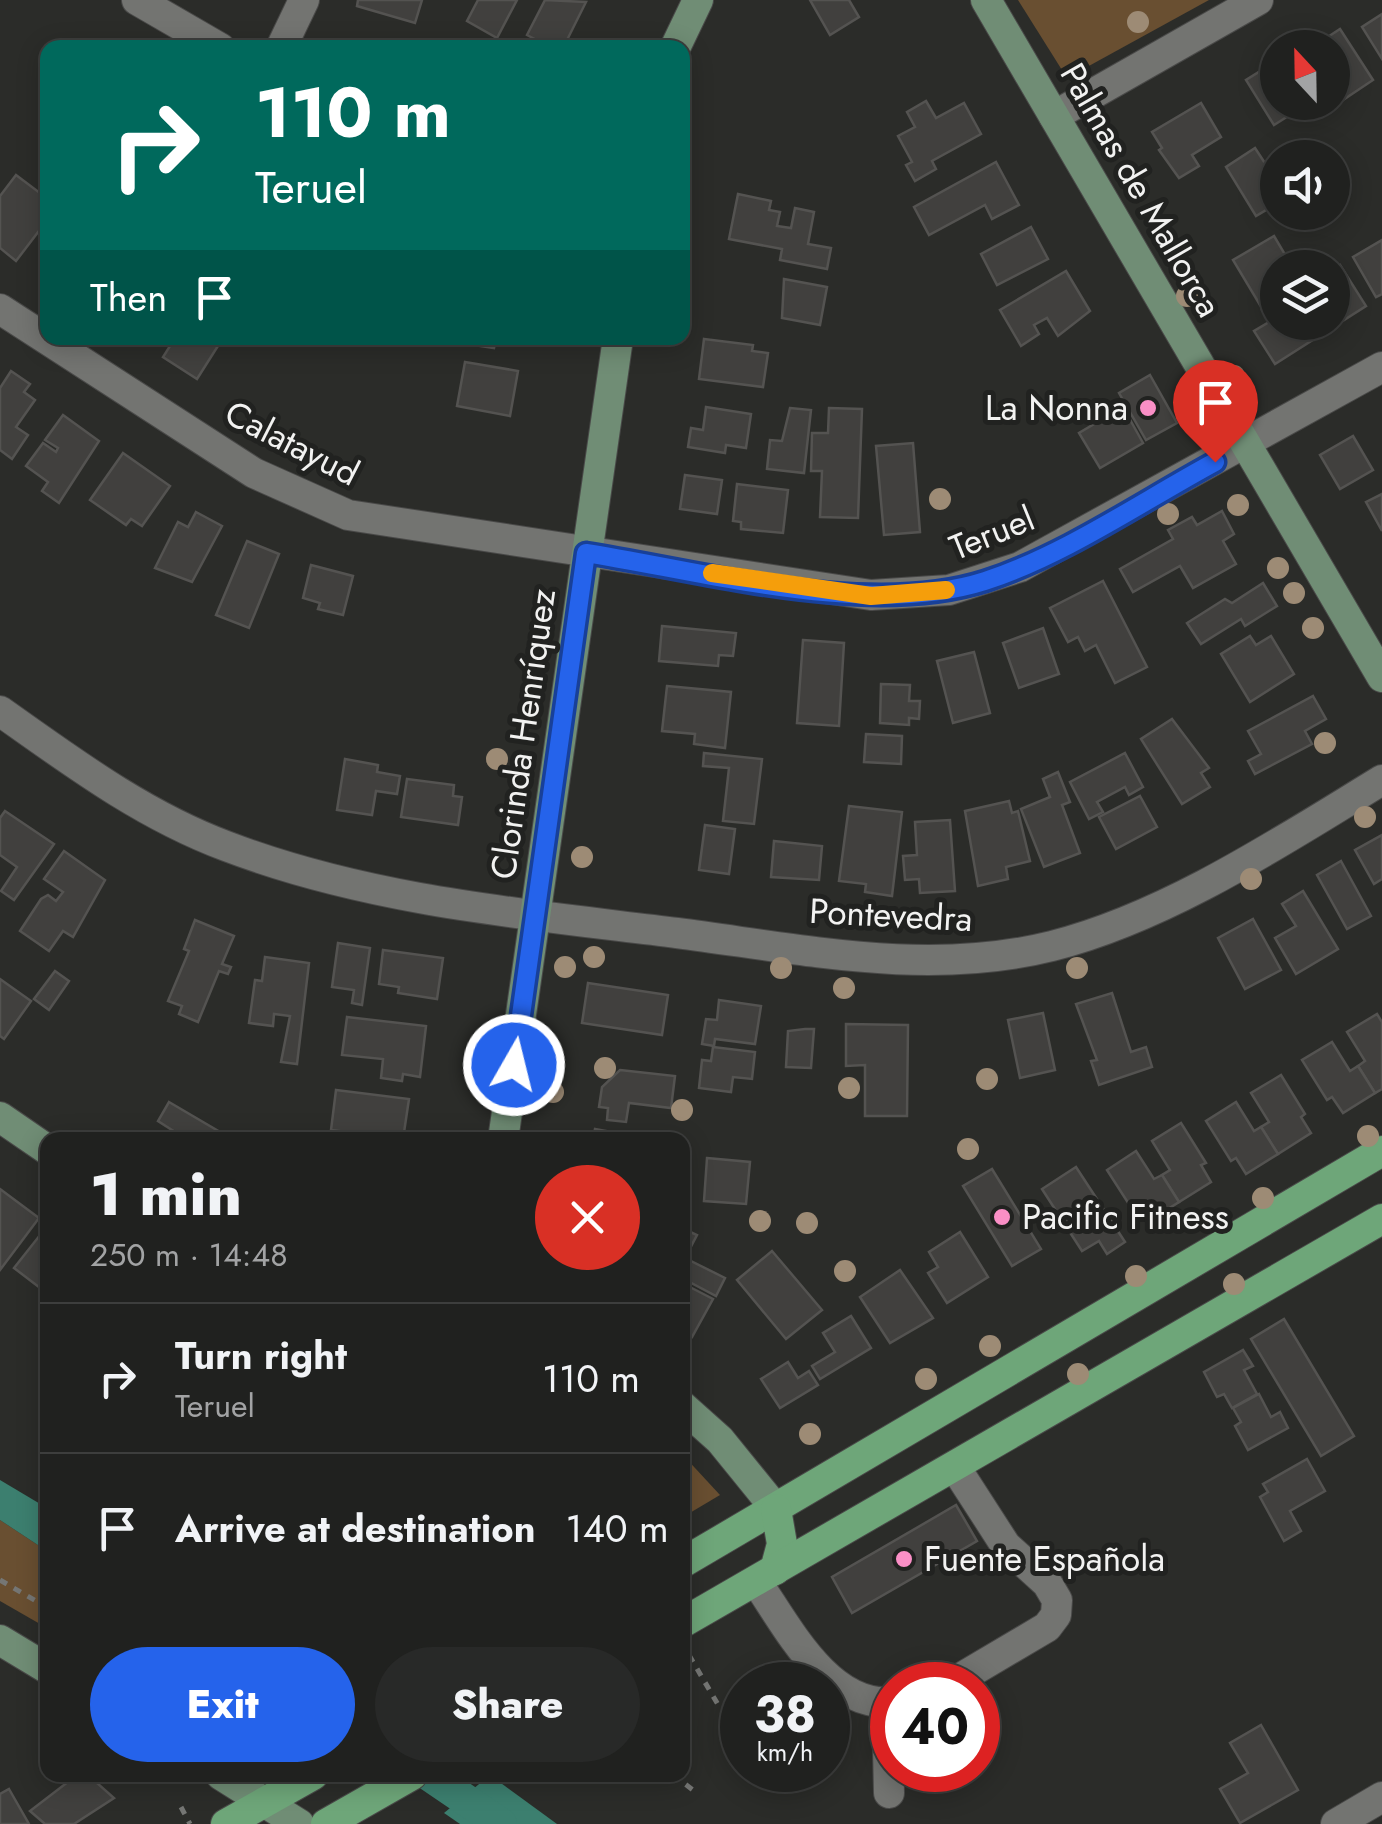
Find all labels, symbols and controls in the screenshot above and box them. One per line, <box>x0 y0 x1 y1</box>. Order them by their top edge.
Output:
north arrow <box>1260 30 1350 120</box>
map controls <box>1260 30 1350 340</box>
street label: Palmas de Mallorca <box>1048 54 1234 326</box>
text: 110 m <box>255 62 451 163</box>
icon: right <box>90 80 220 210</box>
button: sound <box>1260 140 1350 230</box>
text: Teruel <box>255 155 367 220</box>
button: layers <box>1260 250 1350 340</box>
text: Then <box>90 270 167 325</box>
icon: arrive <box>187 270 242 325</box>
pin <box>1173 360 1258 463</box>
icon: arrive <box>1188 375 1243 430</box>
place label: La Nonna <box>985 383 1128 433</box>
street label: Calatayud <box>216 388 368 498</box>
marker: La Nonna <box>1137 397 1159 419</box>
street label: Teruel <box>942 493 1042 573</box>
street label: Clorinda Henríquez <box>478 586 568 882</box>
street label: Pontevedra <box>808 886 974 944</box>
position arrow <box>462 1013 566 1117</box>
text: 1 min <box>90 1151 242 1238</box>
button: close <box>535 1165 640 1270</box>
place label: Pacific Fitness <box>1022 1192 1229 1242</box>
marker: Pacific Fitness <box>991 1206 1013 1228</box>
text: 250 m · 14:48 <box>90 1232 288 1278</box>
text: Turn right <box>175 1328 347 1383</box>
icon: right <box>90 1351 145 1406</box>
text: 110 m <box>542 1351 640 1406</box>
text: Teruel <box>175 1383 255 1429</box>
icon: arrive <box>90 1501 145 1556</box>
text: Arrive at destination <box>175 1501 536 1556</box>
text: 140 m <box>566 1501 669 1556</box>
place label: Fuente Española <box>924 1534 1165 1584</box>
marker: Fuente Española <box>893 1548 915 1570</box>
button: Exit <box>90 1647 355 1762</box>
button: Share <box>375 1647 640 1762</box>
speed limit sign: 40 <box>870 1662 1000 1792</box>
text: 38 <box>754 1678 816 1751</box>
text: km/h <box>757 1734 813 1770</box>

